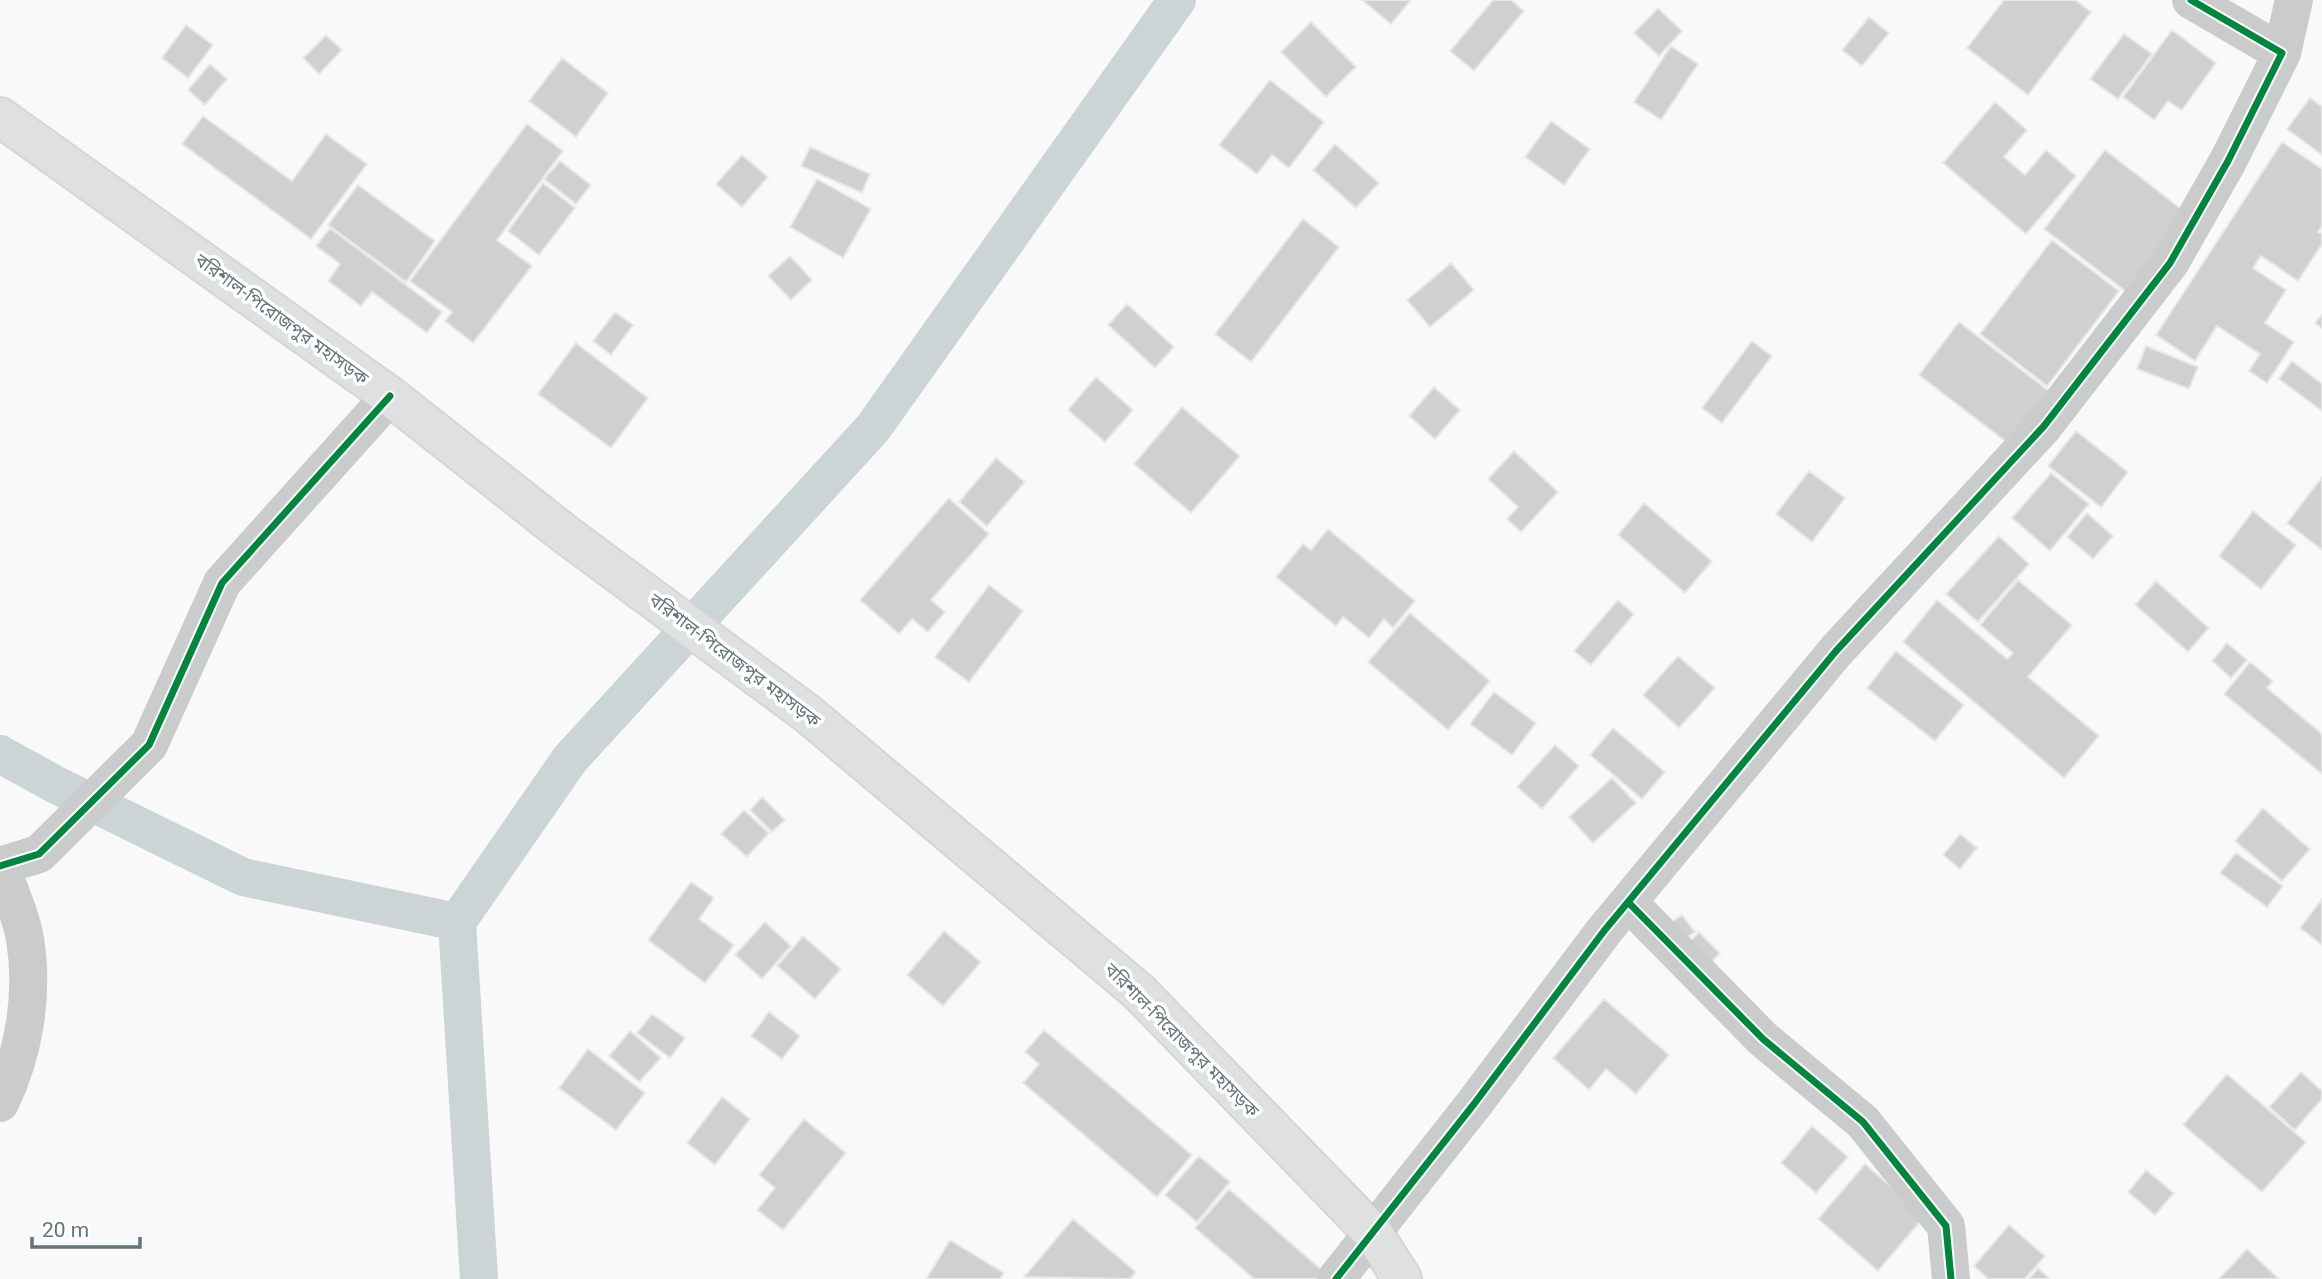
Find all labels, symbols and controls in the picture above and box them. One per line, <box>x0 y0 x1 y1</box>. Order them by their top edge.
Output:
street label: বরিশাল-পিরোজপুর মহাসড়ক <box>190 249 373 390</box>
street label: বরিশাল-পিরোজপুর মহাসড়ক <box>644 588 825 732</box>
street label: বরিশাল-পিরোজপুর মহাসড়ক <box>1099 958 1264 1122</box>
scale bar <box>32 1206 140 1250</box>
text: 20 m <box>42 1218 89 1242</box>

